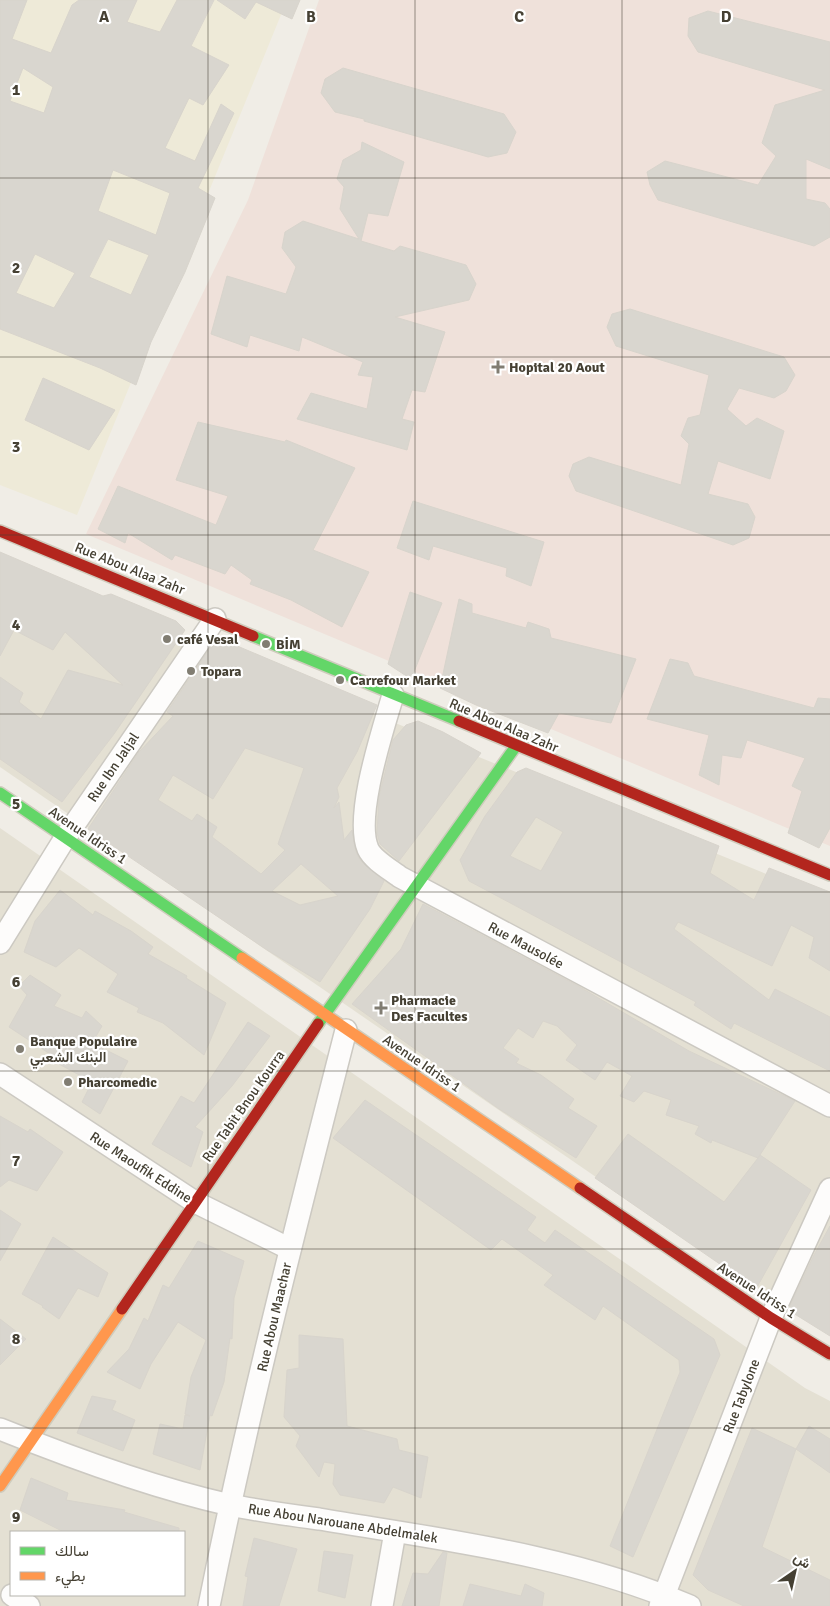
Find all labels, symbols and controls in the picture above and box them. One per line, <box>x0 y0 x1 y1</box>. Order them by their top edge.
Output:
text: A <box>99 7 110 27</box>
text: B <box>306 7 316 27</box>
text: C <box>514 7 524 27</box>
text: D <box>721 7 732 27</box>
text: 1 <box>12 80 21 100</box>
text: 2 <box>12 258 20 278</box>
place label: Hopital 20 Aout <box>509 359 605 376</box>
marker: Hopital 20 Aout <box>491 360 505 374</box>
text: 3 <box>12 437 20 457</box>
street label: Rue Abou Alaa Zahr <box>72 539 188 599</box>
text: 4 <box>12 615 21 635</box>
place label: café Vesal <box>177 631 239 648</box>
marker: café Vesal <box>161 633 173 645</box>
place label: BİM <box>276 636 301 653</box>
marker: BİM <box>260 638 272 650</box>
place label: Topara <box>201 663 242 680</box>
marker: Topara <box>185 665 197 677</box>
place label: Carrefour Market <box>350 672 457 689</box>
marker: Carrefour Market <box>334 674 346 686</box>
street label: Rue Abou Alaa Zahr <box>447 695 562 756</box>
street label: Rue Ibn Jaljal <box>84 729 143 805</box>
text: 5 <box>12 794 20 814</box>
street label: Avenue Idriss 1 <box>45 803 130 868</box>
street label: Rue Mausolée <box>485 918 567 972</box>
text: 6 <box>12 972 21 992</box>
place label: Pharmacie Des Facultes <box>391 992 467 1025</box>
marker: Pharmacie Des Facultes <box>375 1002 387 1014</box>
street label: Avenue Idriss 1 <box>379 1031 464 1096</box>
place label: Banque Populaire البنك الشعبي <box>30 1033 137 1069</box>
marker: Banque Populaire البنك الشعبي <box>14 1043 26 1055</box>
street label: Rue Tabit Bnou Kourra <box>198 1047 288 1165</box>
place label: Pharcomedic <box>78 1074 157 1091</box>
marker: Pharcomedic <box>62 1076 74 1088</box>
street label: Rue Maoufik Eddine <box>86 1128 195 1207</box>
text: 7 <box>12 1151 21 1171</box>
street label: Avenue Idriss 1 <box>714 1259 799 1322</box>
street label: Rue Abou Maachar <box>254 1260 296 1373</box>
text: 8 <box>12 1329 21 1349</box>
street label: Rue Tabylone <box>719 1356 763 1436</box>
street label: Rue Abou Narouane Abdelmalek <box>247 1500 439 1547</box>
text: 9 <box>12 1507 21 1527</box>
legend <box>10 1531 185 1596</box>
text: سالك <box>55 1542 89 1560</box>
north arrow <box>770 1546 820 1596</box>
text: ش <box>790 1549 814 1572</box>
text: بطيء <box>55 1567 85 1589</box>

